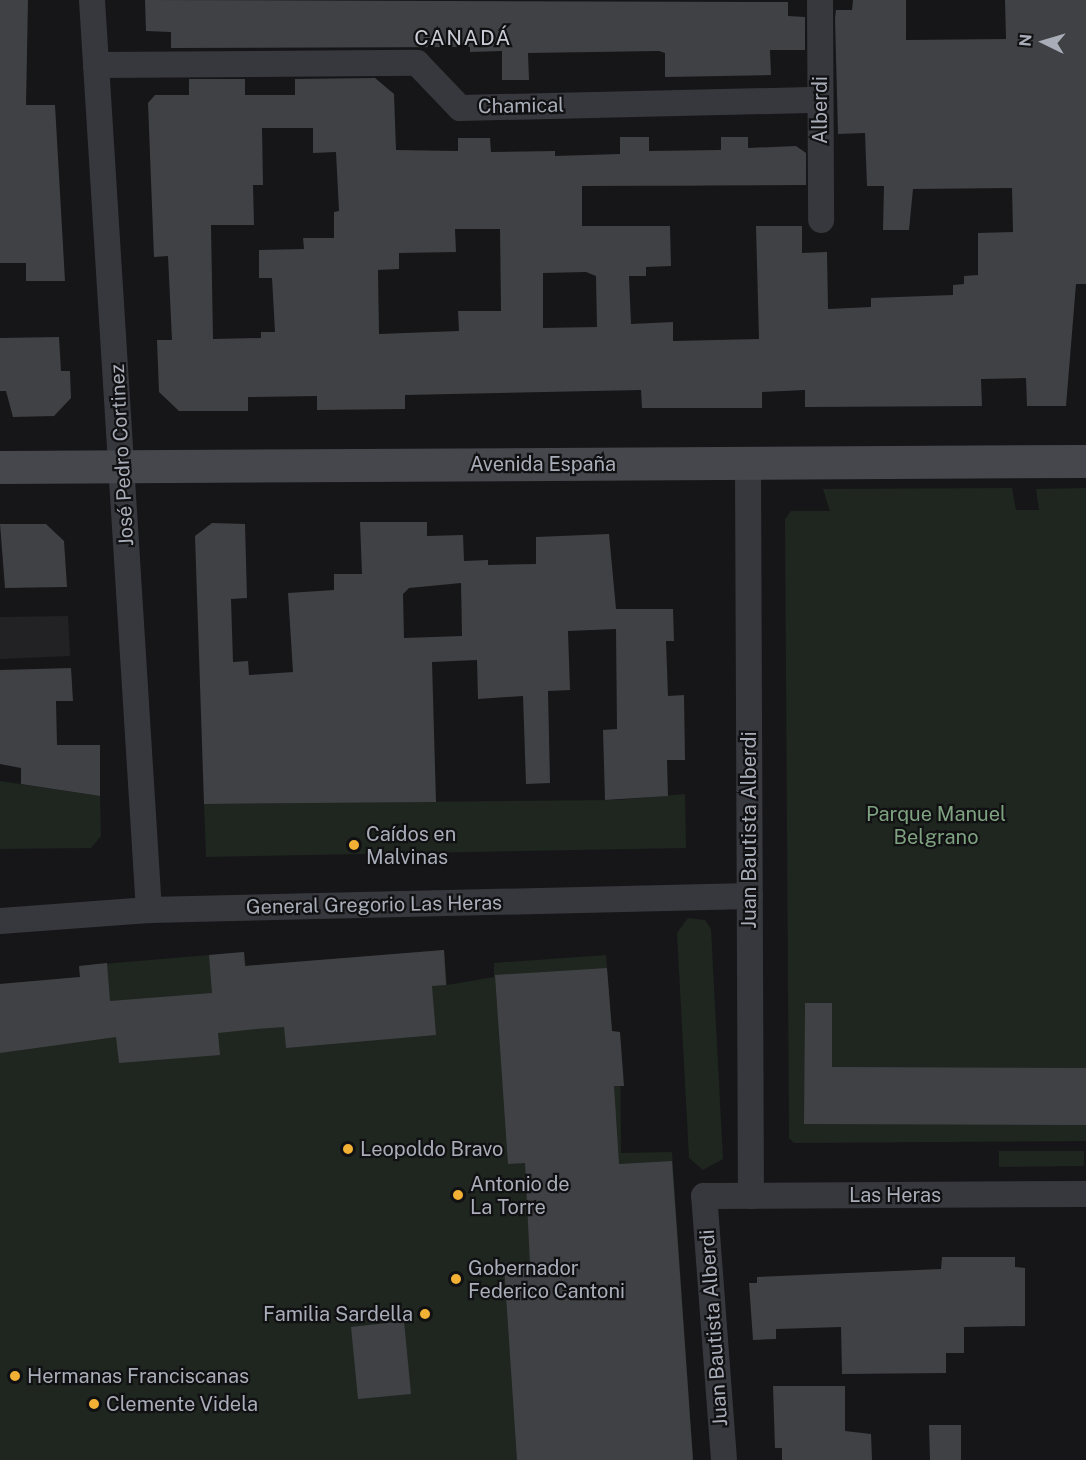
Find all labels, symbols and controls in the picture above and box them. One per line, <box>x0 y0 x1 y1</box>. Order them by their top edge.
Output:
north arrow <box>1014 12 1074 72</box>
district label: CANADÁ <box>414 25 512 51</box>
text: N <box>1016 33 1036 47</box>
street label: Alberdi <box>808 76 832 144</box>
street label: Chamical <box>478 93 564 119</box>
street label: José Pedro Cortinez <box>105 363 139 547</box>
street label: Avenida España <box>470 452 616 476</box>
street label: Juan Bautista Alberdi <box>737 731 761 929</box>
park label: Parque Manuel Belgrano <box>866 803 1006 850</box>
place label: Caídos en Malvinas <box>366 822 457 869</box>
marker: Caídos en Malvinas <box>347 838 361 852</box>
street label: General Gregorio Las Heras <box>246 891 502 919</box>
place label: Leopoldo Bravo <box>360 1137 503 1161</box>
marker: Leopoldo Bravo <box>341 1142 355 1156</box>
place label: Antonio de La Torre <box>470 1172 570 1219</box>
street label: Las Heras <box>849 1183 941 1207</box>
marker: Antonio de La Torre <box>451 1188 465 1202</box>
street label: Juan Bautista Alberdi <box>695 1229 733 1427</box>
place label: Gobernador Federico Cantoni <box>468 1256 625 1303</box>
marker: Gobernador Federico Cantoni <box>449 1272 463 1286</box>
place label: Familia Sardella <box>263 1302 413 1326</box>
marker: Familia Sardella <box>418 1307 432 1321</box>
place label: Hermanas Franciscanas <box>27 1364 249 1388</box>
marker: Hermanas Franciscanas <box>8 1369 22 1383</box>
place label: Clemente Videla <box>106 1392 259 1416</box>
marker: Clemente Videla <box>87 1397 101 1411</box>

